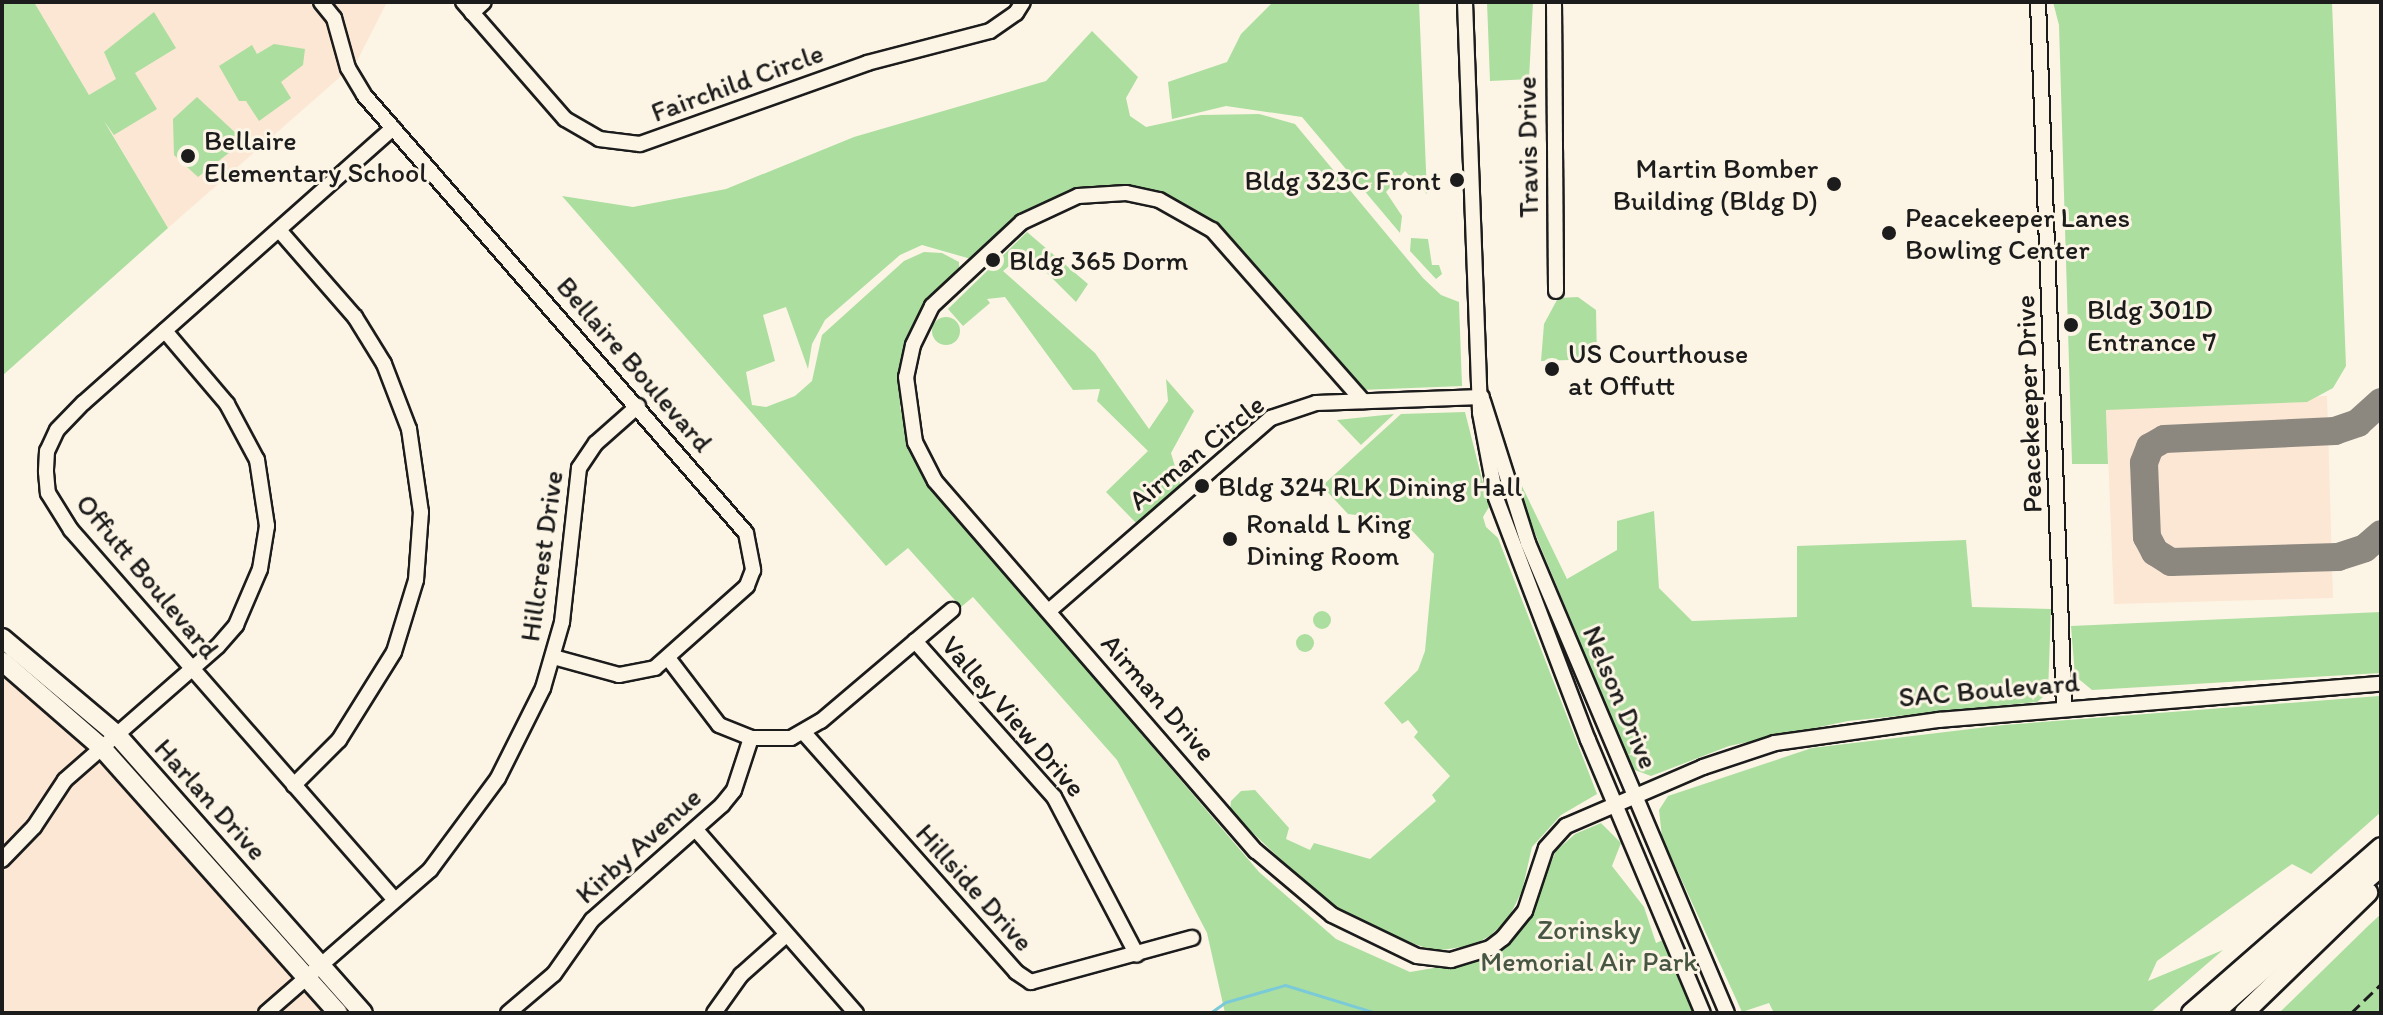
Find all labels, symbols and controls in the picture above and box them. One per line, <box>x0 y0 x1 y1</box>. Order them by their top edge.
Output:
street label: Fairchild Circle <box>646 35 828 129</box>
street label: Travis Drive <box>1509 76 1545 218</box>
place label: Bellaire Elementary School <box>204 123 427 189</box>
marker: Bellaire Elementary School <box>179 147 197 165</box>
place label: Martin Bomber Building (Bldg D) <box>1612 151 1818 217</box>
place label: Bldg 323C Front <box>1245 163 1441 197</box>
marker: Bldg 323C Front <box>1448 171 1466 189</box>
marker: Martin Bomber Building (Bldg D) <box>1825 175 1843 193</box>
place label: Peacekeeper Lanes Bowling Center <box>1905 200 2131 266</box>
marker: Peacekeeper Lanes Bowling Center <box>1880 224 1898 242</box>
place label: Bldg 365 Dorm <box>1009 243 1188 277</box>
marker: Bldg 365 Dorm <box>984 251 1002 269</box>
street label: Bellaire Boulevard <box>549 269 721 459</box>
place label: Bldg 301D Entrance 7 <box>2087 292 2216 358</box>
street label: Peacekeeper Drive <box>2007 294 2049 514</box>
marker: Bldg 301D Entrance 7 <box>2062 316 2080 334</box>
place label: US Courthouse at Offutt <box>1568 336 1748 402</box>
marker: US Courthouse at Offutt <box>1543 360 1561 378</box>
street label: Airman Circle <box>1121 387 1271 517</box>
street label: Hillcrest Drive <box>512 468 570 644</box>
place label: Bldg 324 RLK Dining Hall <box>1218 469 1522 503</box>
marker: Bldg 324 RLK Dining Hall <box>1193 477 1211 495</box>
street label: Offutt Boulevard <box>69 486 227 666</box>
place label: Ronald L King Dining Room <box>1246 506 1412 572</box>
marker: Ronald L King Dining Room <box>1221 530 1239 548</box>
street label: Nelson Drive <box>1576 620 1666 774</box>
street label: Airman Drive <box>1095 626 1223 768</box>
street label: Valley View Drive <box>934 628 1094 804</box>
street label: SAC Boulevard <box>1897 664 2081 714</box>
street label: Harlan Drive <box>148 731 274 867</box>
street label: Kirby Avenue <box>568 780 708 910</box>
street label: Hillside Drive <box>909 816 1041 958</box>
park label: Zorinsky Memorial Air Park <box>1480 912 1698 978</box>

